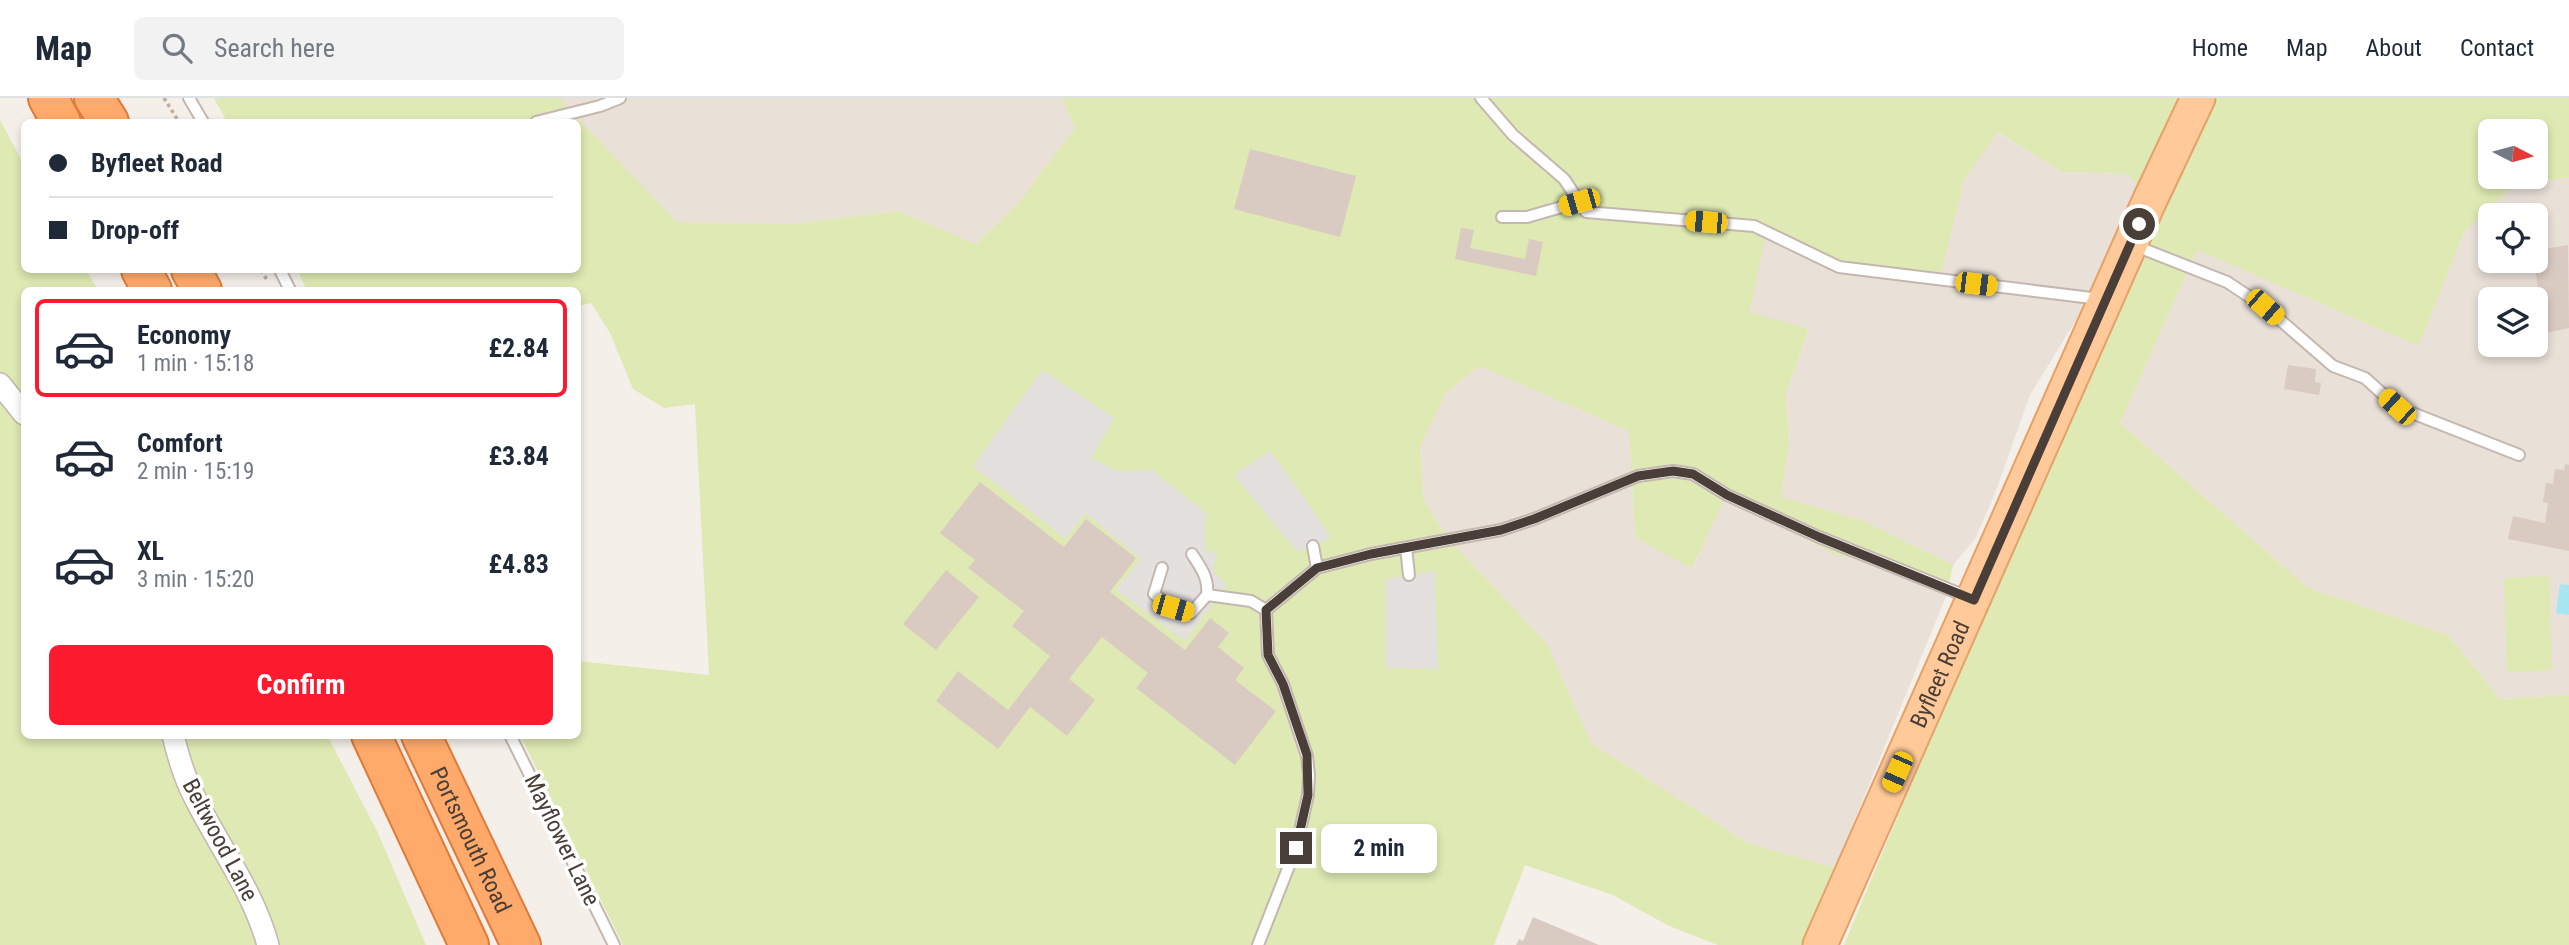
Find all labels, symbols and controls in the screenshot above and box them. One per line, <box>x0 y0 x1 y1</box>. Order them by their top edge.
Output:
search box <box>134 17 624 80</box>
text: Map <box>35 29 92 68</box>
icon: search <box>158 29 196 67</box>
text: Search here <box>214 33 335 63</box>
text: Home <box>2192 34 2248 62</box>
text: Map <box>2286 34 2328 62</box>
text: About <box>2366 34 2422 62</box>
text: Contact <box>2460 34 2534 62</box>
north arrow <box>2478 119 2548 189</box>
map controls <box>2478 119 2548 357</box>
text: Byfleet Road <box>91 148 223 178</box>
car <box>1556 186 1603 218</box>
button: locate <box>2478 203 2548 273</box>
route start <box>2123 208 2155 240</box>
car <box>1685 210 1728 234</box>
text: Drop-off <box>91 215 179 245</box>
car <box>1954 271 1999 297</box>
car <box>2243 285 2288 329</box>
button: layers <box>2478 287 2548 357</box>
icon: car <box>53 317 116 380</box>
text: Economy <box>137 320 231 350</box>
text: £2.84 <box>488 333 549 363</box>
text: 1 min · 15:18 <box>137 350 254 377</box>
car <box>2375 385 2420 429</box>
icon: car <box>53 425 116 488</box>
text: Comfort <box>137 428 223 458</box>
text: £3.84 <box>488 441 549 471</box>
text: 2 min · 15:19 <box>137 458 254 485</box>
icon: car <box>53 533 116 596</box>
text: XL <box>137 536 164 566</box>
text: £4.83 <box>488 549 549 579</box>
text: 3 min · 15:20 <box>137 566 254 593</box>
car <box>1150 592 1197 624</box>
street label: Byfleet Road <box>1904 617 1975 732</box>
button: Confirm <box>49 645 553 725</box>
car <box>1879 749 1916 795</box>
street label: Portsmouth Road <box>425 762 517 917</box>
street label: Mayflower Lane <box>519 770 605 910</box>
street label: Beltwood Lane <box>177 774 263 906</box>
callout: 2 min <box>1320 824 1436 872</box>
route end <box>1280 832 1312 864</box>
text: 2 min <box>1353 835 1405 862</box>

